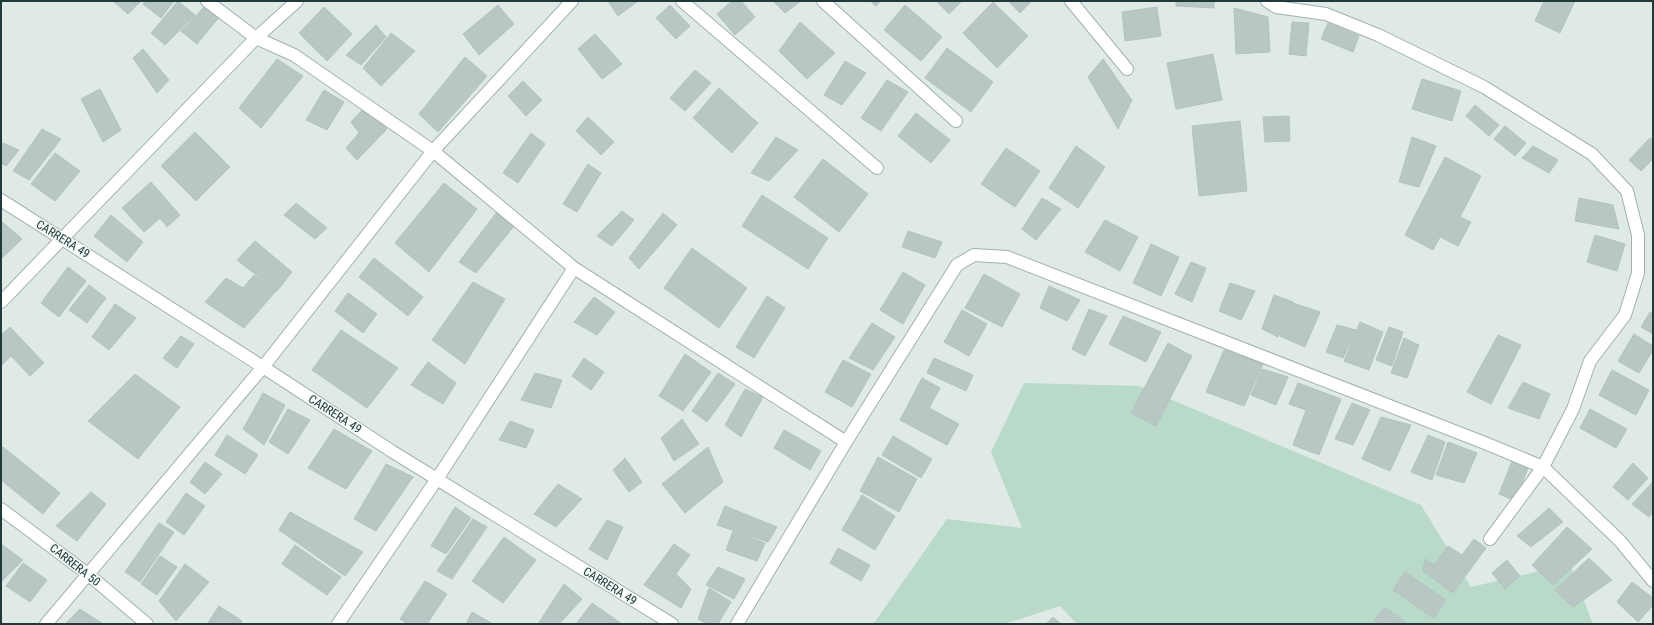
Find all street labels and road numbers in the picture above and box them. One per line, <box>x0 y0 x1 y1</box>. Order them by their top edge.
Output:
street label: CARRERA 49 <box>34 217 92 261</box>
street label: CARRERA 49 <box>306 392 364 436</box>
street label: CARRERA 50 <box>47 541 103 589</box>
street label: CARRERA 49 <box>581 564 639 608</box>

